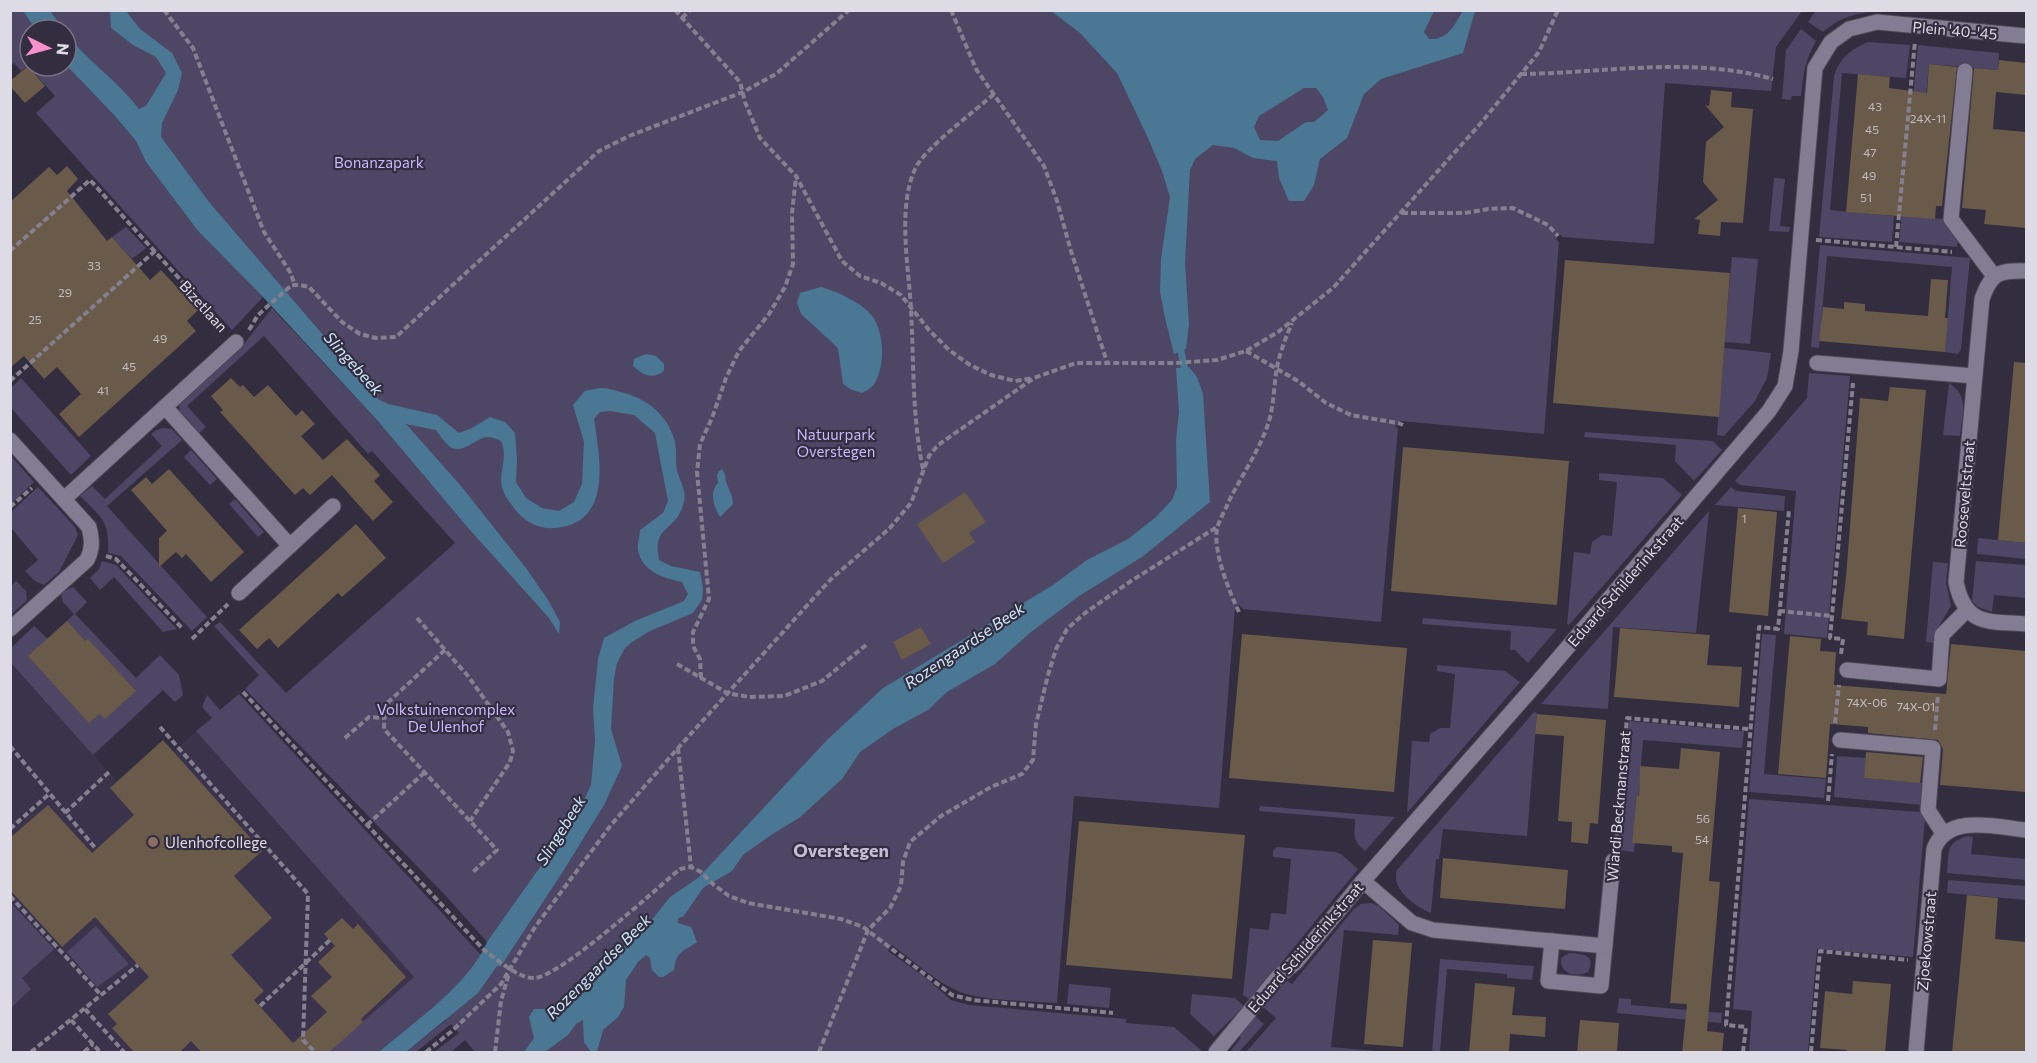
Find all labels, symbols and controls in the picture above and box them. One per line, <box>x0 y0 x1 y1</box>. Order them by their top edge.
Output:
street label: Plein '40-'45 <box>1912 17 1998 43</box>
north arrow <box>18 18 78 78</box>
text: N <box>53 43 73 56</box>
house number: 43 <box>1868 99 1882 113</box>
house number: 24X-11 <box>1910 111 1946 125</box>
house number: 45 <box>1865 122 1879 136</box>
house number: 47 <box>1863 145 1877 159</box>
park label: Bonanzapark <box>334 153 424 171</box>
house number: 49 <box>1862 168 1876 182</box>
house number: 51 <box>1860 190 1872 204</box>
house number: 33 <box>87 258 101 272</box>
street label: Bizetlaan <box>176 277 232 335</box>
house number: 29 <box>58 285 72 299</box>
house number: 25 <box>28 312 42 326</box>
water label: Slingebeek <box>321 327 388 399</box>
house number: 49 <box>153 331 167 345</box>
house number: 45 <box>122 359 136 373</box>
house number: 41 <box>97 383 109 397</box>
park label: Natuurpark Overstegen <box>797 425 875 460</box>
street label: Rooseveltstraat <box>1950 440 1978 548</box>
house number: 1 <box>1741 511 1747 525</box>
street label: Eduard Schilderinkstraat <box>1563 512 1687 650</box>
water label: Rozengaardse Beek <box>900 598 1028 692</box>
house number: 74X-06 <box>1847 695 1887 709</box>
house number: 74X-01 <box>1897 699 1935 713</box>
park label: Volkstuinencomplex De Ulenhof <box>377 700 515 735</box>
street label: Wiardi Beckmanstraat <box>1602 730 1634 882</box>
water label: Slingebeek <box>531 791 589 868</box>
house number: 56 <box>1696 811 1710 825</box>
house number: 54 <box>1695 832 1709 846</box>
place label: Ulenhofcollege <box>165 833 267 851</box>
marker: Ulenhofcollege <box>146 835 160 849</box>
district label: Overstegen <box>793 839 889 861</box>
street label: Eduard Schilderinkstraat <box>1243 878 1367 1016</box>
street label: Zjoekowstraat <box>1913 890 1939 992</box>
water label: Rozengaardse Beek <box>542 909 655 1022</box>

